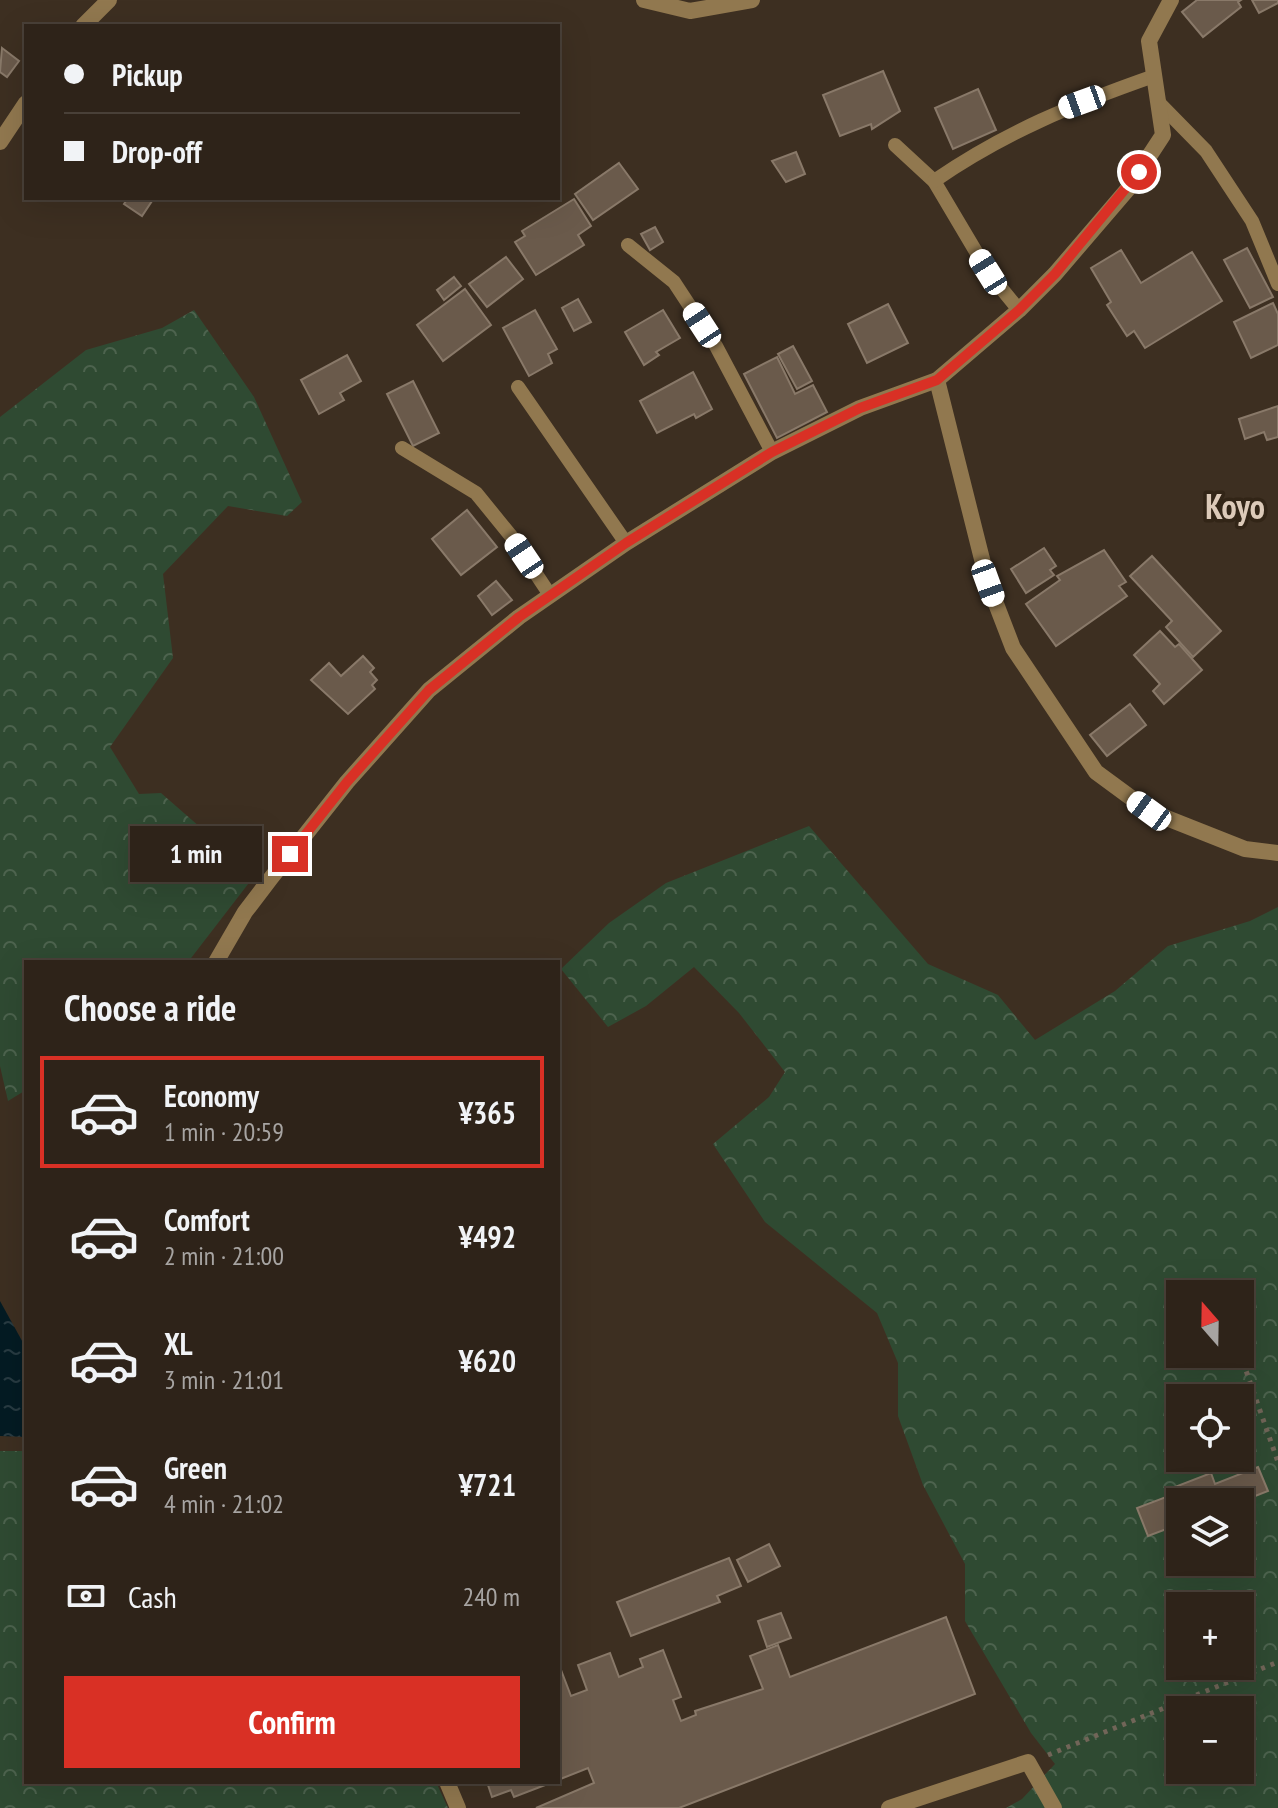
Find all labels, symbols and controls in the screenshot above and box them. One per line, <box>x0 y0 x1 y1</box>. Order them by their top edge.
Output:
text: Pickup <box>112 55 183 94</box>
car <box>1055 83 1109 121</box>
text: Drop-off <box>112 132 202 171</box>
route start <box>1121 154 1157 190</box>
car <box>965 245 1011 299</box>
car <box>679 298 725 352</box>
district label: Koyo <box>1205 484 1265 528</box>
car <box>501 529 547 583</box>
car <box>969 556 1007 610</box>
car <box>1123 787 1175 835</box>
callout: 1 min <box>130 826 262 882</box>
route end <box>272 836 308 872</box>
text: 1 min <box>170 837 222 870</box>
text: Choose a ride <box>64 984 236 1031</box>
icon: car <box>68 1076 140 1148</box>
text: Economy <box>164 1076 259 1115</box>
text: ¥365 <box>459 1093 516 1132</box>
text: 1 min · 20:59 <box>164 1115 284 1148</box>
icon: car <box>68 1200 140 1272</box>
text: Comfort <box>164 1200 250 1239</box>
text: ¥492 <box>459 1217 516 1256</box>
text: 2 min · 21:00 <box>164 1239 284 1272</box>
north arrow <box>1166 1280 1254 1368</box>
map controls <box>1166 1280 1254 1784</box>
icon: car <box>68 1324 140 1396</box>
text: XL <box>164 1324 193 1363</box>
text: ¥620 <box>459 1341 516 1380</box>
text: 3 min · 21:01 <box>164 1363 284 1396</box>
button: locate <box>1166 1384 1254 1472</box>
icon: car <box>68 1448 140 1520</box>
text: Green <box>164 1448 227 1487</box>
text: ¥721 <box>459 1465 516 1504</box>
text: 4 min · 21:02 <box>164 1487 284 1520</box>
button: layers <box>1166 1488 1254 1576</box>
icon: cash <box>64 1574 108 1618</box>
text: Cash <box>128 1577 177 1616</box>
text: 240 m <box>462 1580 520 1613</box>
button: + <box>1166 1592 1254 1680</box>
button: Confirm <box>64 1676 520 1768</box>
button: − <box>1166 1696 1254 1784</box>

